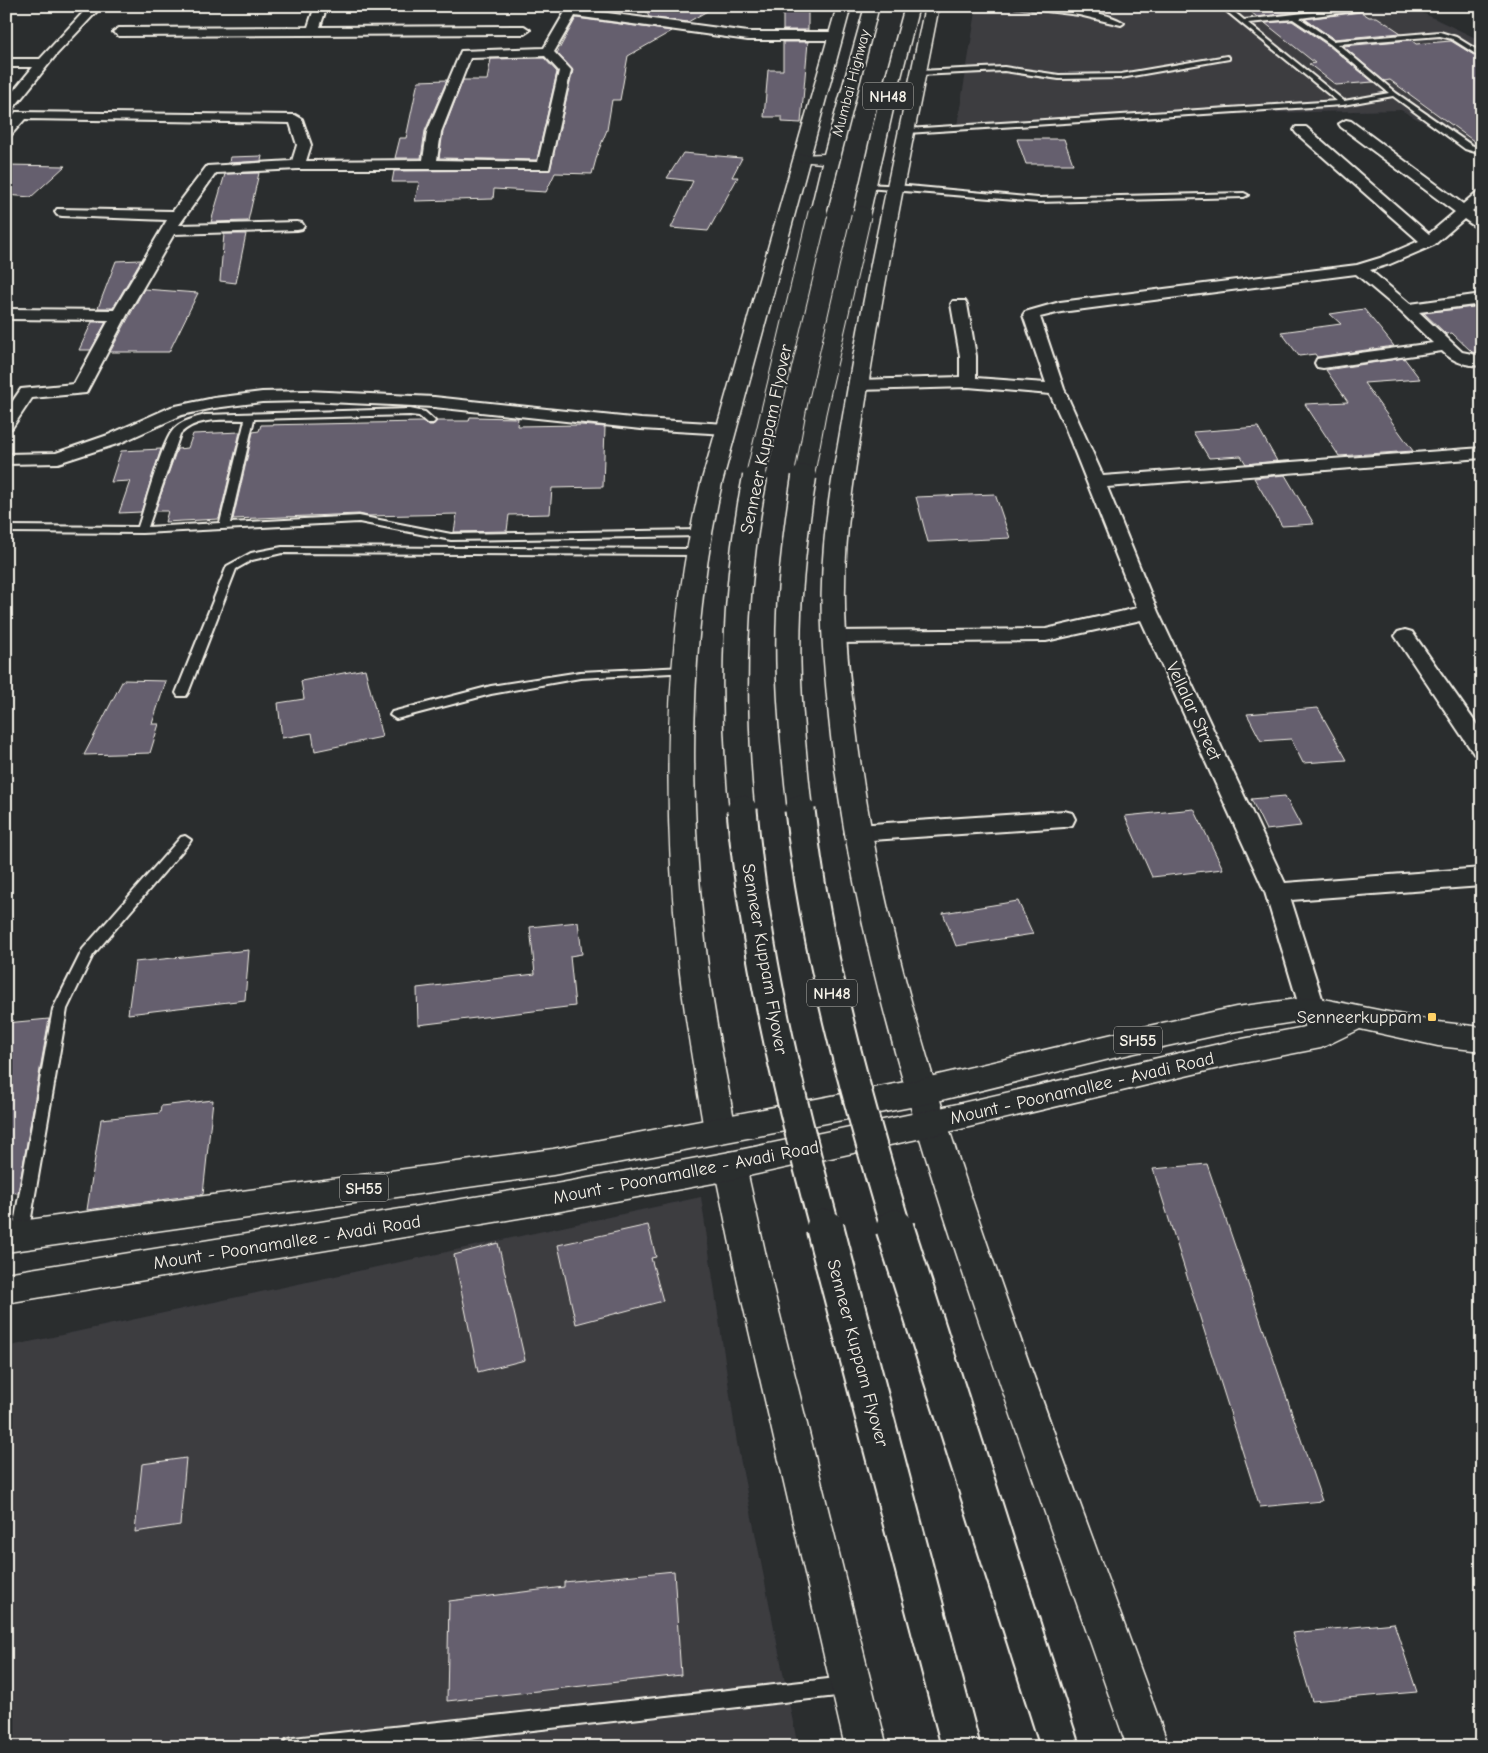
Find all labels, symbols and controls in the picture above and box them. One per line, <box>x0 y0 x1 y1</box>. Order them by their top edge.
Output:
street label: Mumbai Highway <box>828 27 874 139</box>
road number: NH48 <box>863 82 913 110</box>
street label: Senneer Kuppam Flyover <box>736 342 797 536</box>
street label: Vellalar Street <box>1162 659 1226 765</box>
street label: Senneer Kuppam Flyover <box>737 862 792 1057</box>
road number: NH48 <box>807 980 857 1006</box>
place label: Senneerkuppam <box>1297 1007 1422 1028</box>
marker: Senneerkuppam <box>1426 1011 1438 1023</box>
road number: SH55 <box>1114 1026 1162 1054</box>
street label: Mount - Poonamallee - Avadi Road <box>948 1048 1216 1129</box>
street label: Mount - Poonamallee - Avadi Road <box>551 1136 821 1209</box>
road number: SH55 <box>340 1174 388 1202</box>
street label: Mount - Poonamallee - Avadi Road <box>152 1211 422 1274</box>
street label: Senneer Kuppam Flyover <box>822 1257 893 1450</box>

